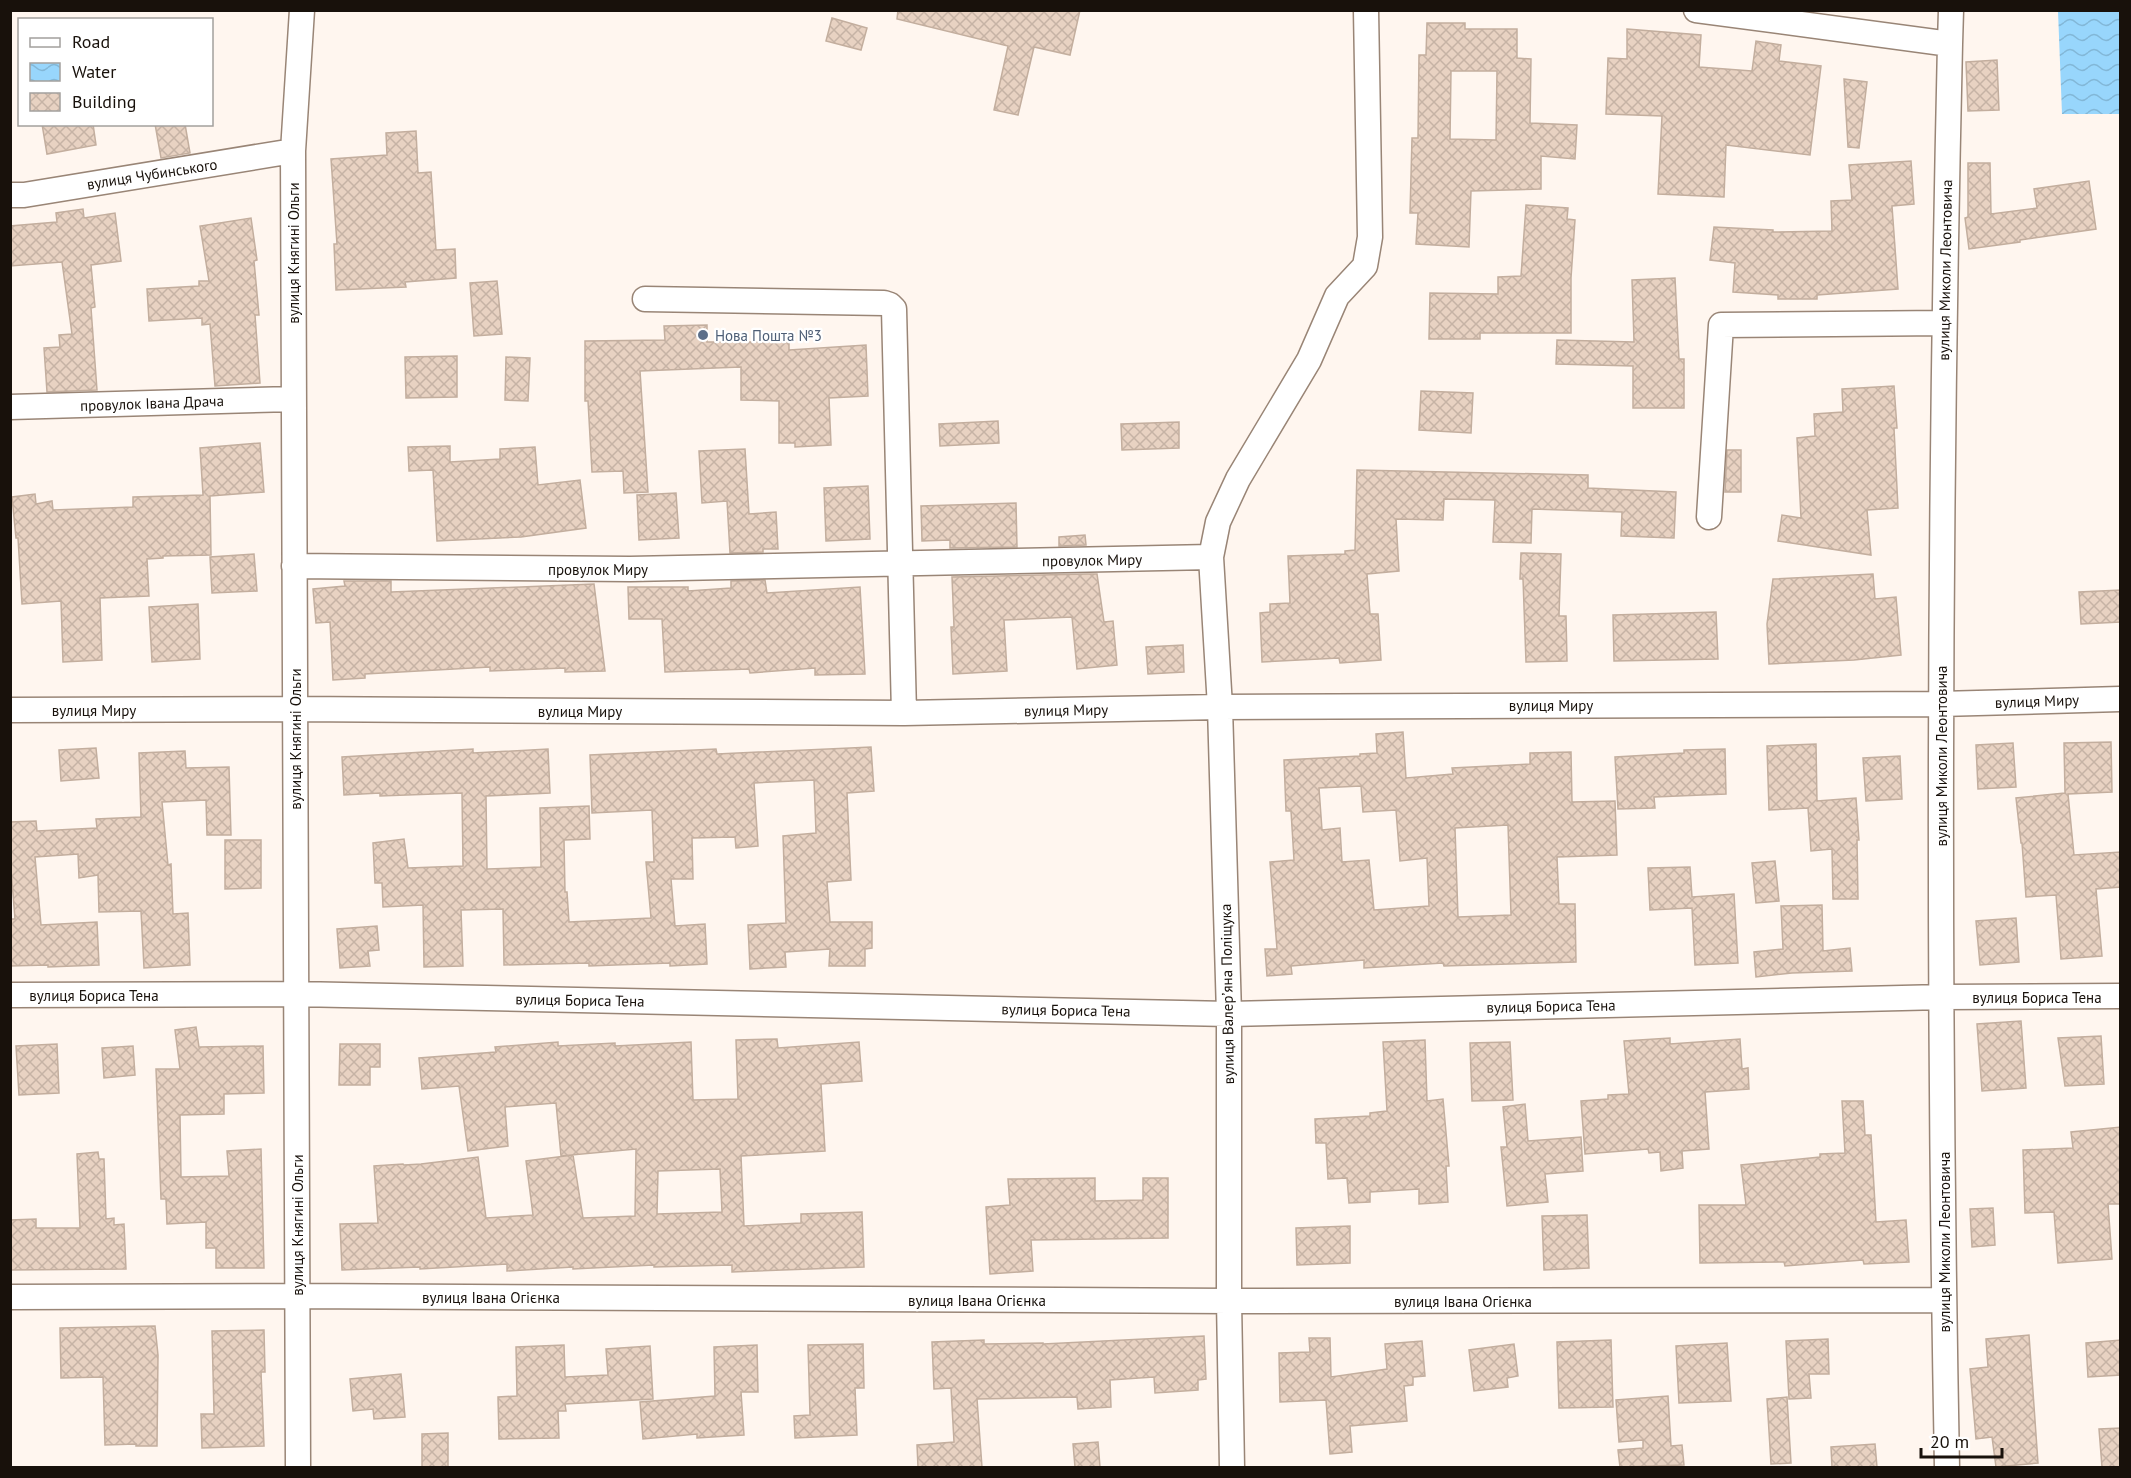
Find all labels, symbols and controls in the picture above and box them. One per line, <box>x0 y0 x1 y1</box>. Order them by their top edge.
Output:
legend <box>18 18 213 126</box>
text: Road <box>72 30 110 53</box>
text: Water <box>72 60 116 83</box>
text: Building <box>72 90 136 113</box>
street label: вулиця Чубинського <box>85 154 219 194</box>
street label: вулиця Миколи Леонтовича <box>1934 179 1956 361</box>
street label: вулиця Княгині Ольги <box>284 182 303 324</box>
place label: Нова Пошта №3 <box>715 326 822 345</box>
marker: Нова Пошта №3 <box>696 328 710 342</box>
street label: провулок Івана Драча <box>80 391 224 415</box>
street label: провулок Миру <box>1042 550 1142 570</box>
street label: провулок Миру <box>548 560 648 579</box>
street label: вулиця Миколи Леонтовича <box>1932 665 1951 847</box>
street label: вулиця Княгині Ольги <box>286 668 305 810</box>
street label: вулиця Миру <box>1995 690 2079 712</box>
street label: вулиця Миру <box>1509 696 1593 715</box>
street label: вулиця Миру <box>1024 700 1108 720</box>
street label: вулиця Миру <box>52 701 136 720</box>
street label: вулиця Миру <box>538 702 622 721</box>
street label: вулиця Валерʼяна Поліщука <box>1216 903 1238 1085</box>
street label: вулиця Бориса Тена <box>29 986 159 1005</box>
street label: вулиця Бориса Тена <box>1972 988 2102 1007</box>
street label: вулиця Бориса Тена <box>515 989 645 1011</box>
street label: вулиця Бориса Тена <box>1486 995 1616 1017</box>
street label: вулиця Бориса Тена <box>1001 999 1131 1021</box>
street label: вулиця Миколи Леонтовича <box>1935 1151 1954 1333</box>
street label: вулиця Княгині Ольги <box>288 1154 307 1296</box>
street label: вулиця Івана Огієнка <box>422 1288 560 1307</box>
street label: вулиця Івана Огієнка <box>908 1291 1046 1310</box>
street label: вулиця Івана Огієнка <box>1394 1292 1532 1311</box>
scale bar <box>1921 1421 2002 1459</box>
text: 20 m <box>1930 1430 1969 1453</box>

